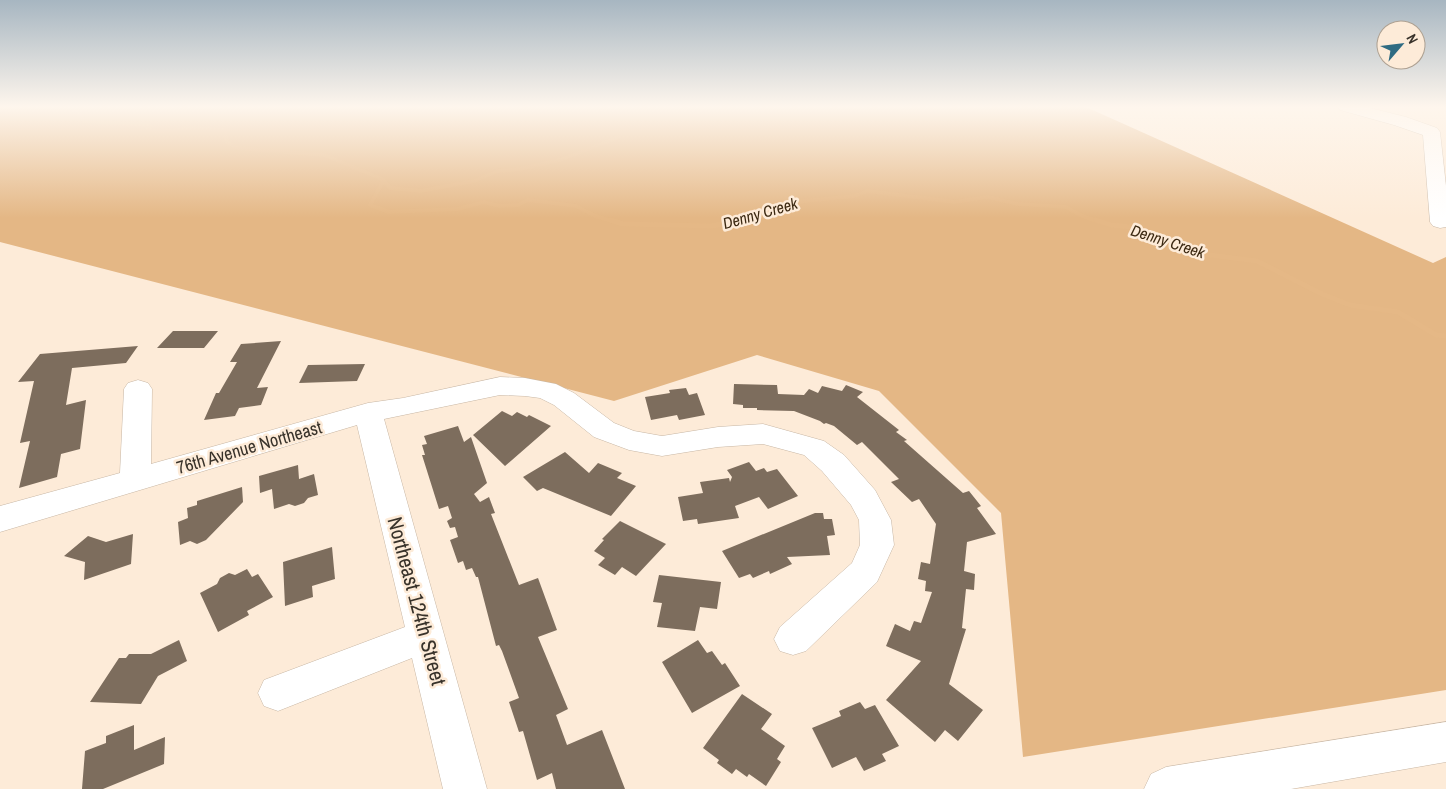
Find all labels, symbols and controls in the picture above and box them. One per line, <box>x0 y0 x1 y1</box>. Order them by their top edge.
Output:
north arrow <box>1376 20 1426 70</box>
text: N <box>1403 31 1422 47</box>
water label: Denny Creek <box>720 192 800 234</box>
water label: Denny Creek <box>1128 219 1208 263</box>
street label: 76th Avenue Northeast <box>173 414 325 480</box>
street label: Northeast 124th Street <box>381 514 453 689</box>

